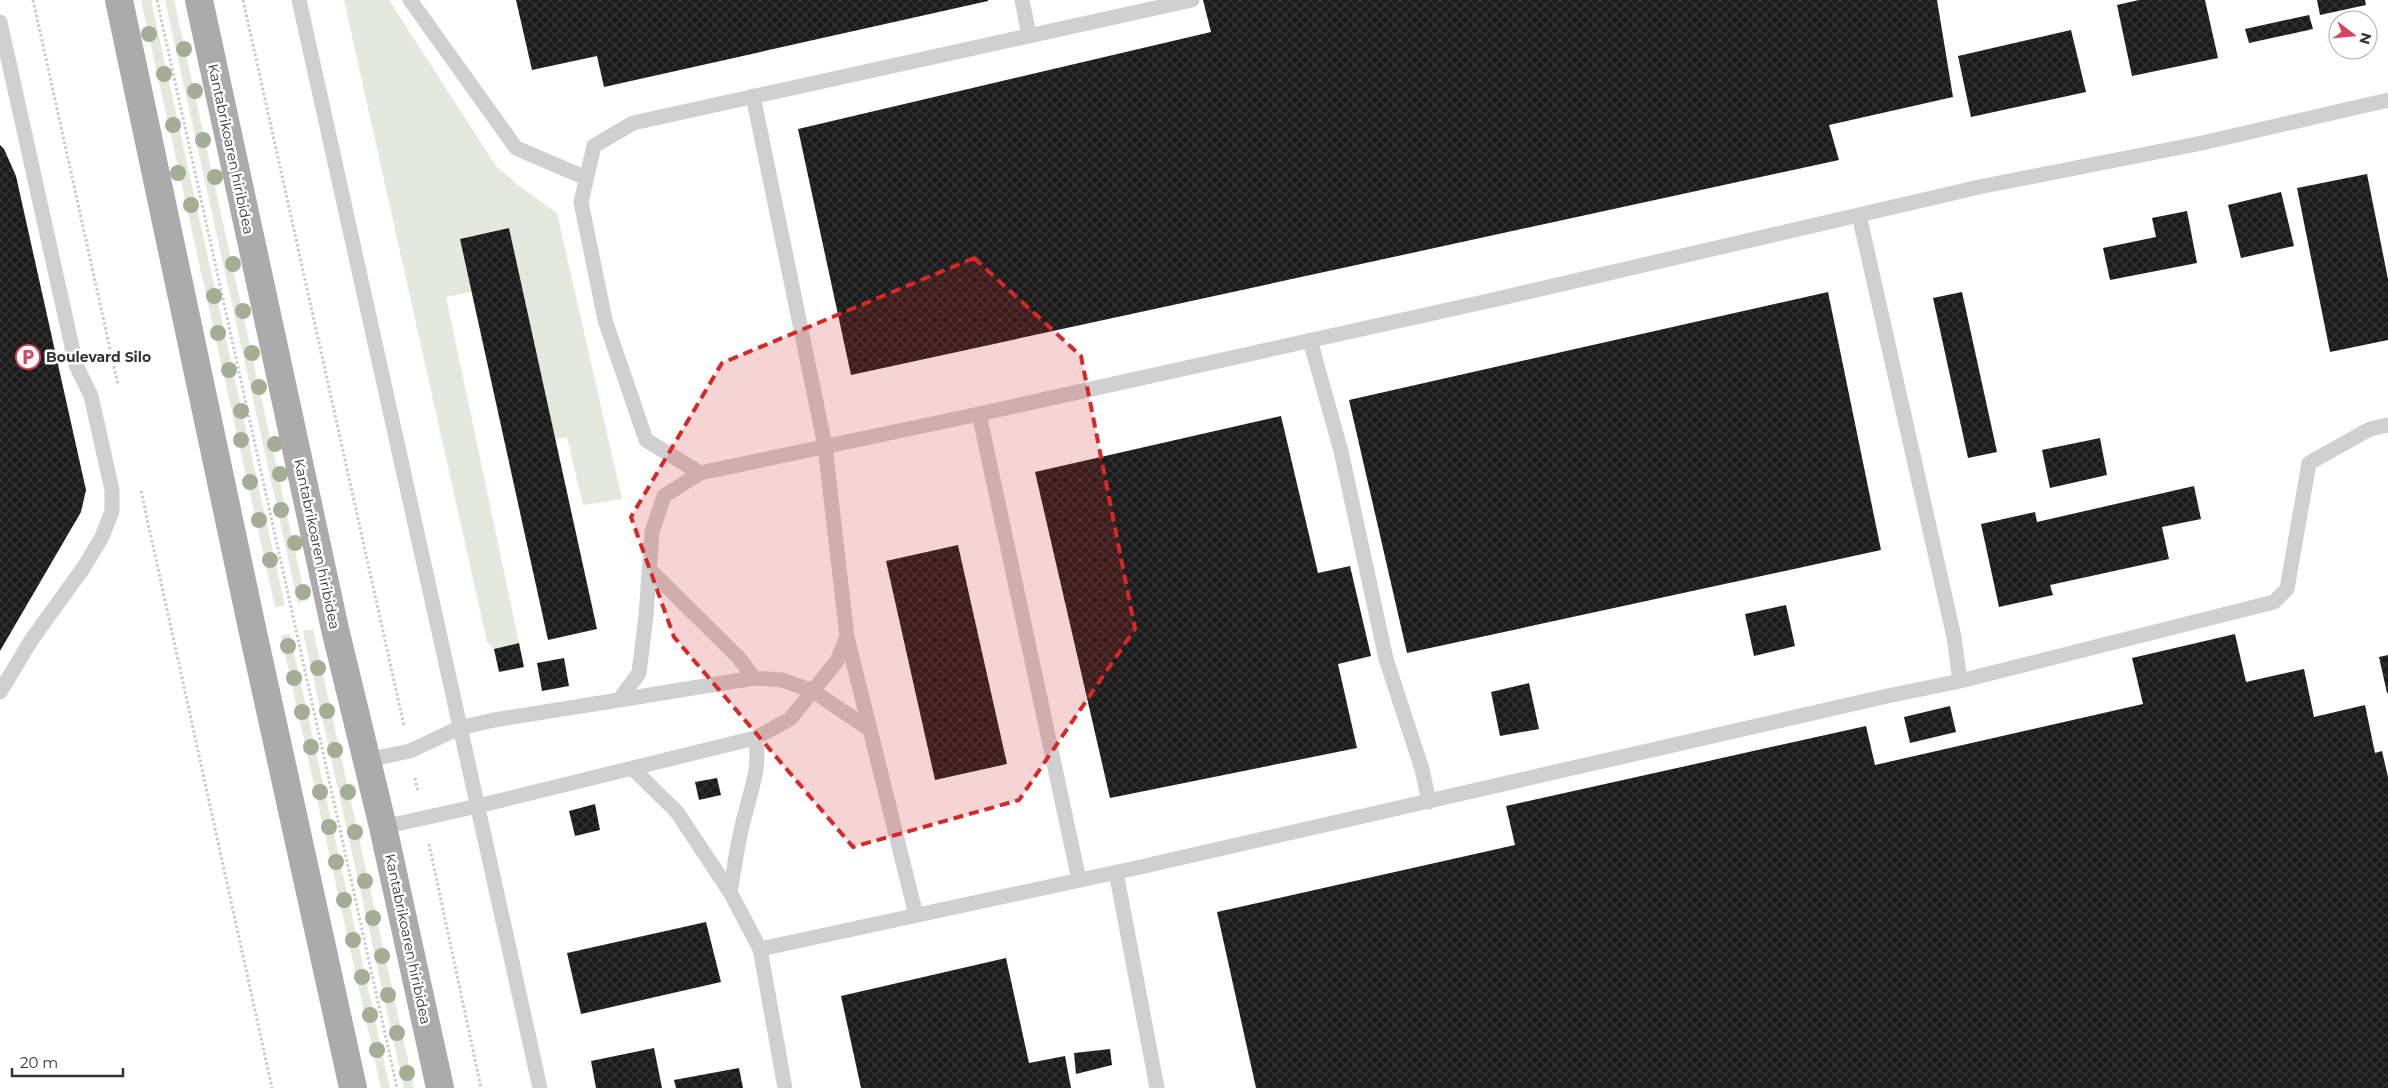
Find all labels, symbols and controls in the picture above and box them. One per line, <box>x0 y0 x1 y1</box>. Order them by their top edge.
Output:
north arrow <box>2328 10 2378 60</box>
text: N <box>2355 31 2376 47</box>
street label: Kantabrikoaren hiribidea <box>204 62 258 236</box>
parking icon: Boulevard Silo <box>15 344 41 370</box>
place label: Boulevard Silo <box>46 348 151 366</box>
street label: Kantabrikoaren hiribidea <box>290 457 344 631</box>
street label: Kantabrikoaren hiribidea <box>381 852 435 1026</box>
scale bar <box>12 1046 124 1078</box>
text: 20 m <box>20 1053 58 1072</box>

